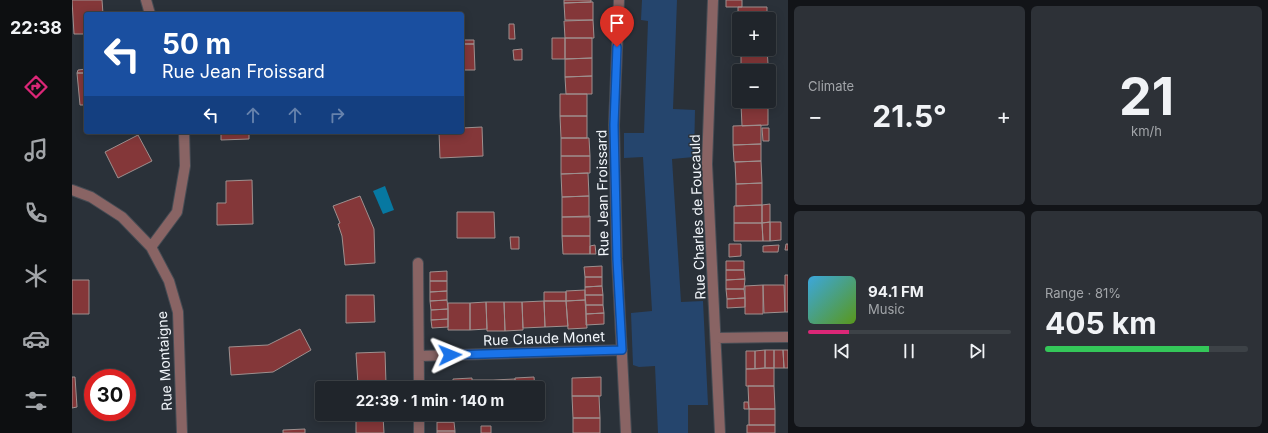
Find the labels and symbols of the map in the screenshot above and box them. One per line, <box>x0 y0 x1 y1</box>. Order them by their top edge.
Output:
pin <box>600 6 634 47</box>
street label: Rue Jean Froissard <box>592 130 612 256</box>
street label: Rue Charles de Foucauld <box>686 134 708 300</box>
street label: Rue Montaigne <box>153 311 175 411</box>
street label: Rue Claude Monet <box>483 327 606 349</box>
position arrow <box>429 334 471 376</box>
speed limit sign: 30 <box>84 369 136 421</box>

